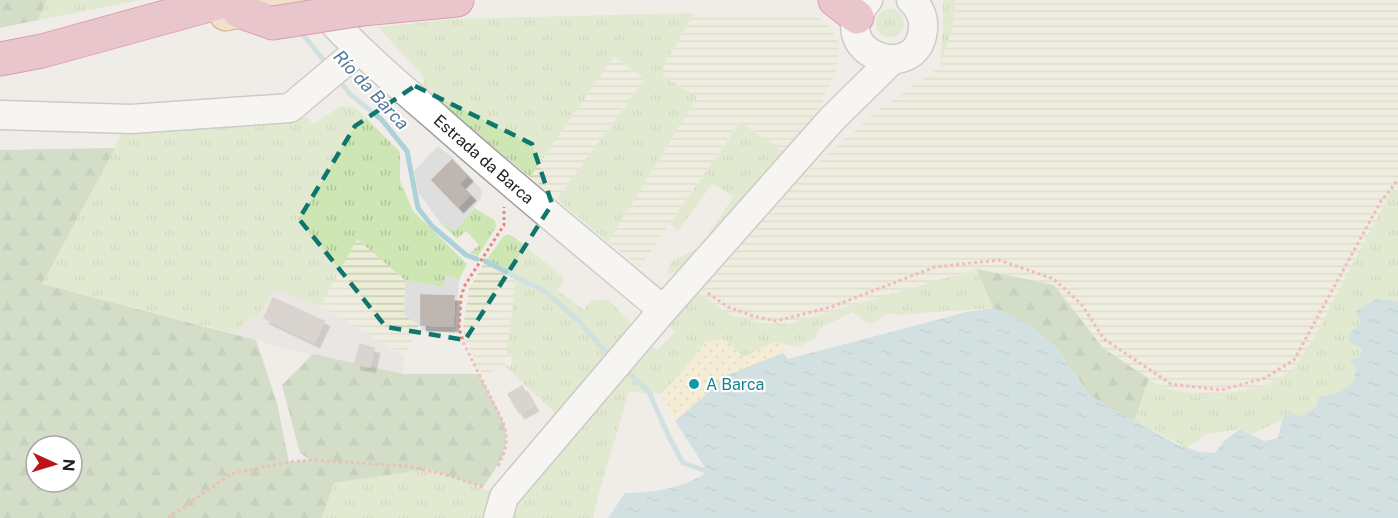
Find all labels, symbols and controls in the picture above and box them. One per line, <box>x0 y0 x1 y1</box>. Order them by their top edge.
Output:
water label: Río da Barca <box>329 46 413 134</box>
street label: Estrada da Barca <box>430 111 538 208</box>
place label: A Barca <box>706 375 764 394</box>
marker: A Barca <box>687 377 701 391</box>
north arrow <box>24 434 84 494</box>
text: N <box>59 458 78 472</box>

